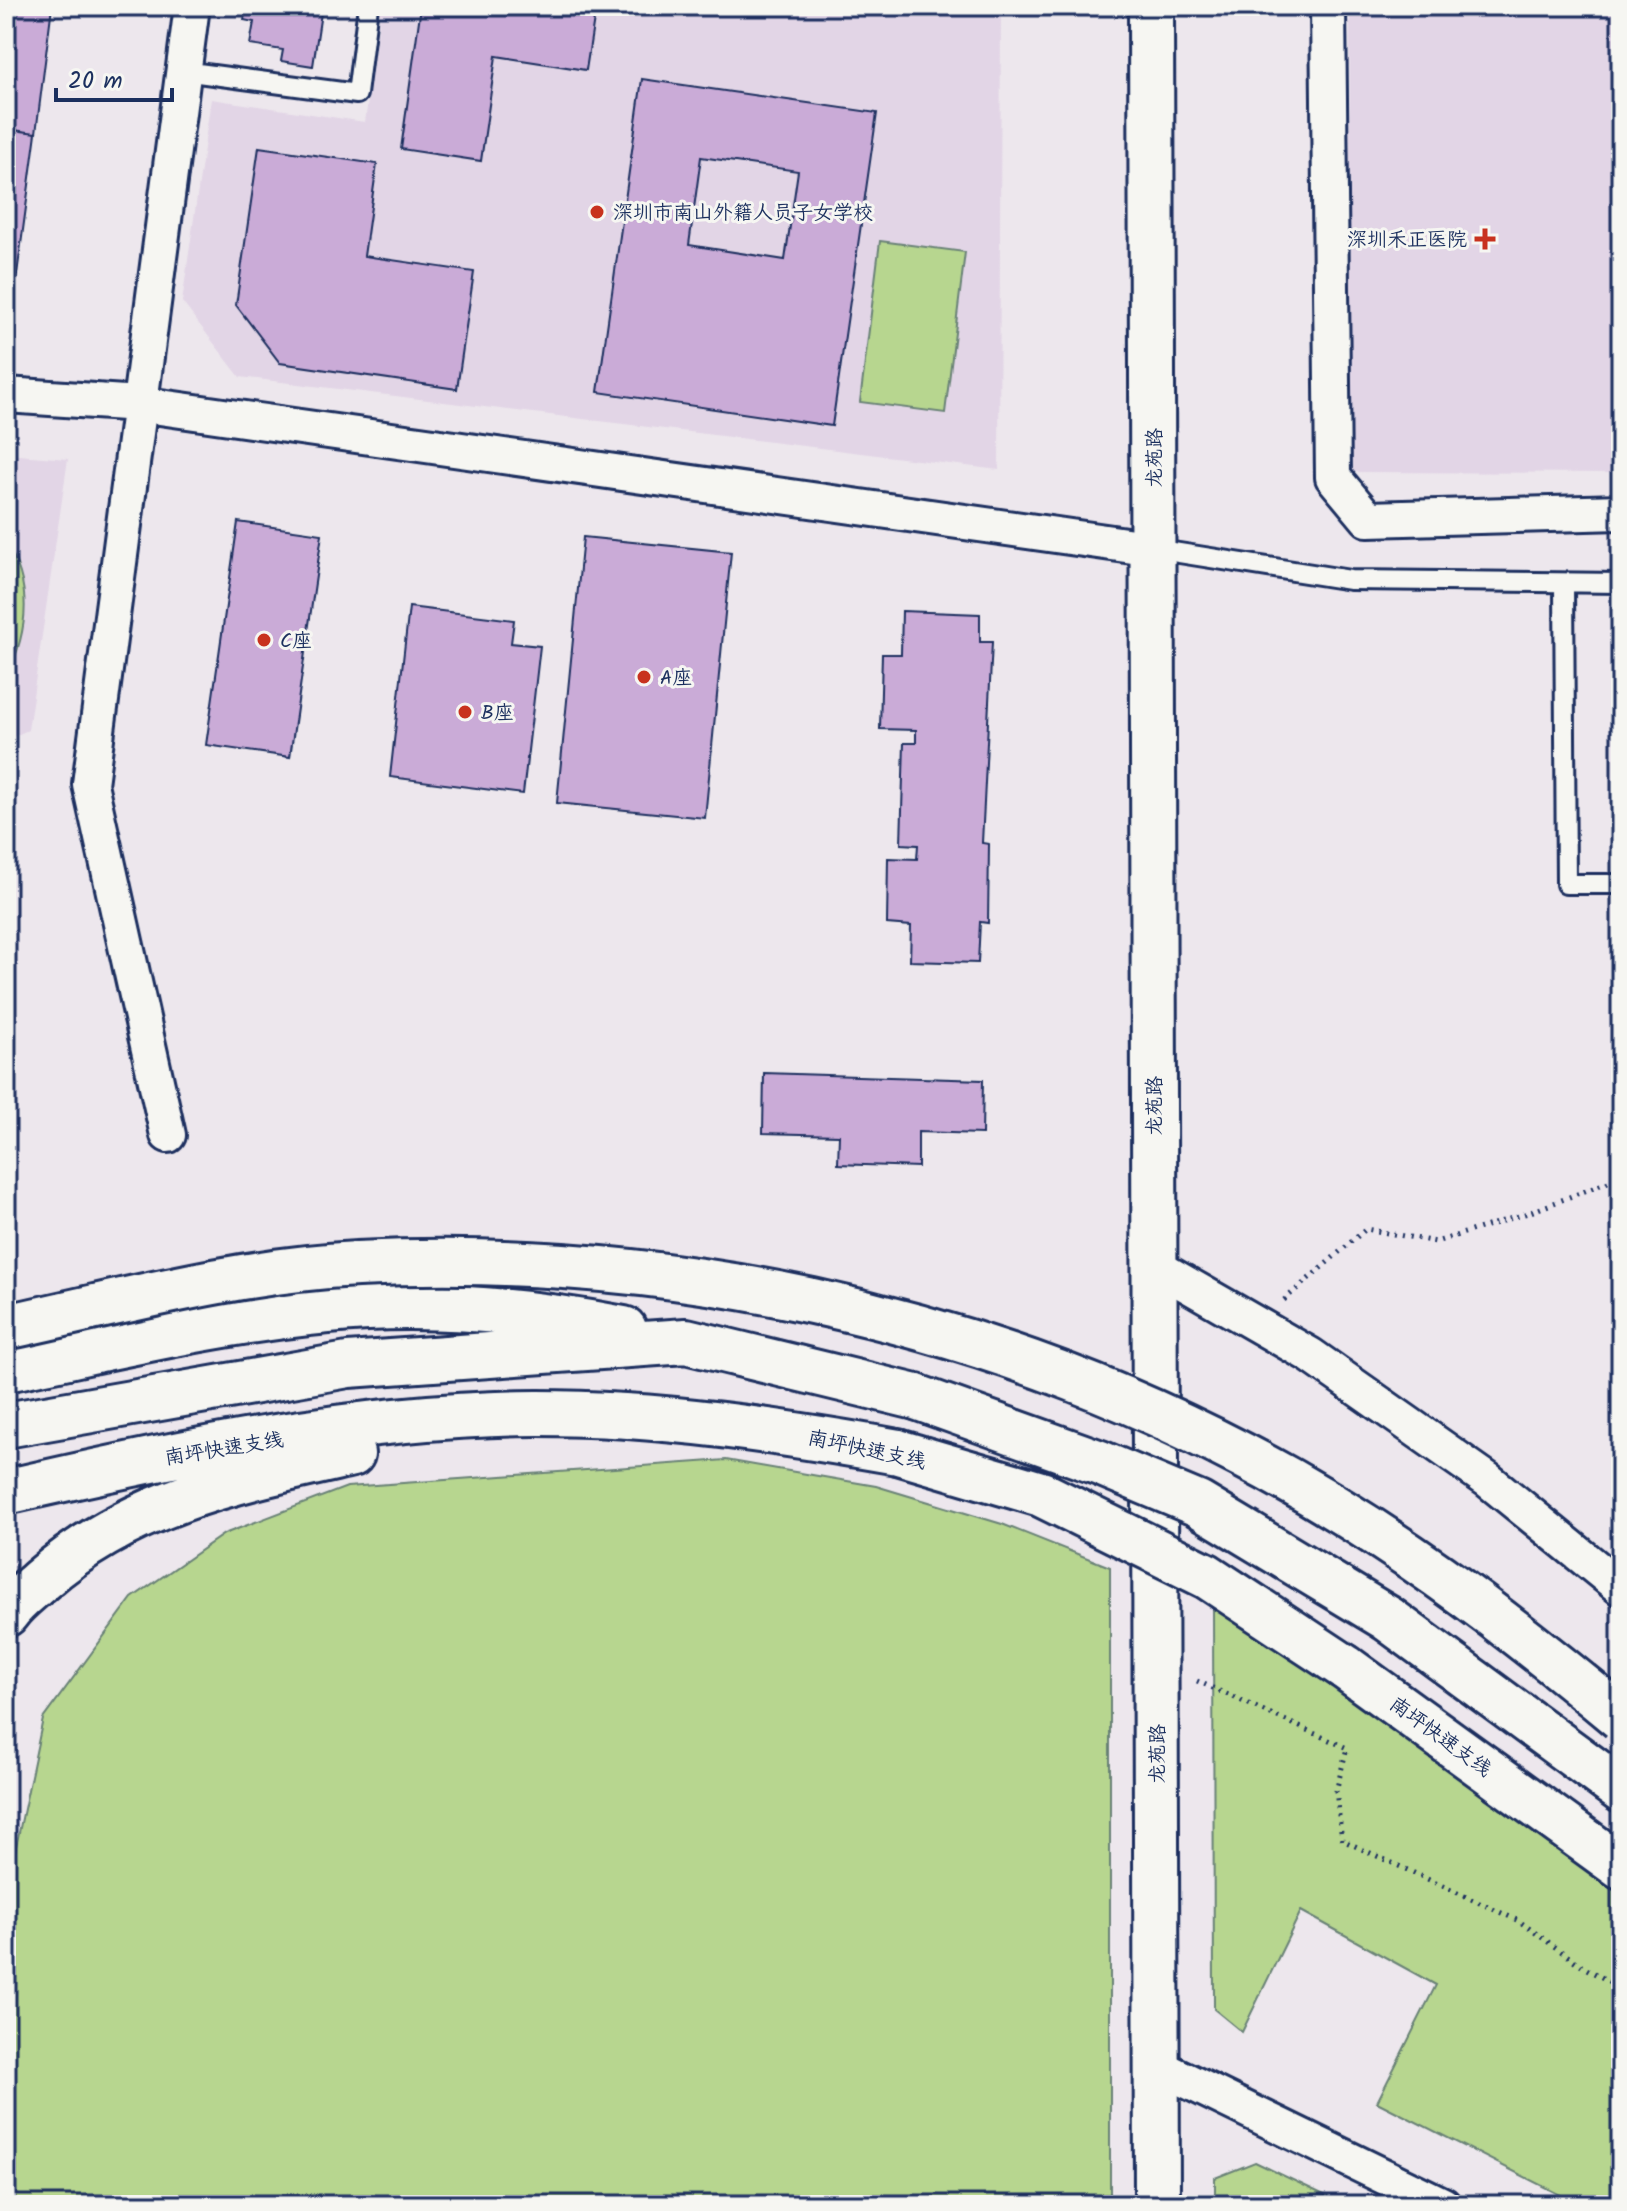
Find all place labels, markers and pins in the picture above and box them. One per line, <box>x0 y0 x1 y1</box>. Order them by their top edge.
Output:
place label: 深圳市南山外籍人员子女学校 <box>613 198 873 230</box>
marker: 深圳市南山外籍人员子女学校 <box>588 203 606 221</box>
place label: 深圳禾正医院 <box>1347 225 1467 257</box>
marker: 深圳禾正医院 <box>1474 228 1496 250</box>
place label: C座 <box>280 626 312 658</box>
marker: C座 <box>255 631 273 649</box>
place label: A座 <box>660 663 692 695</box>
marker: A座 <box>635 668 653 686</box>
place label: B座 <box>481 698 514 730</box>
marker: B座 <box>456 703 474 721</box>

